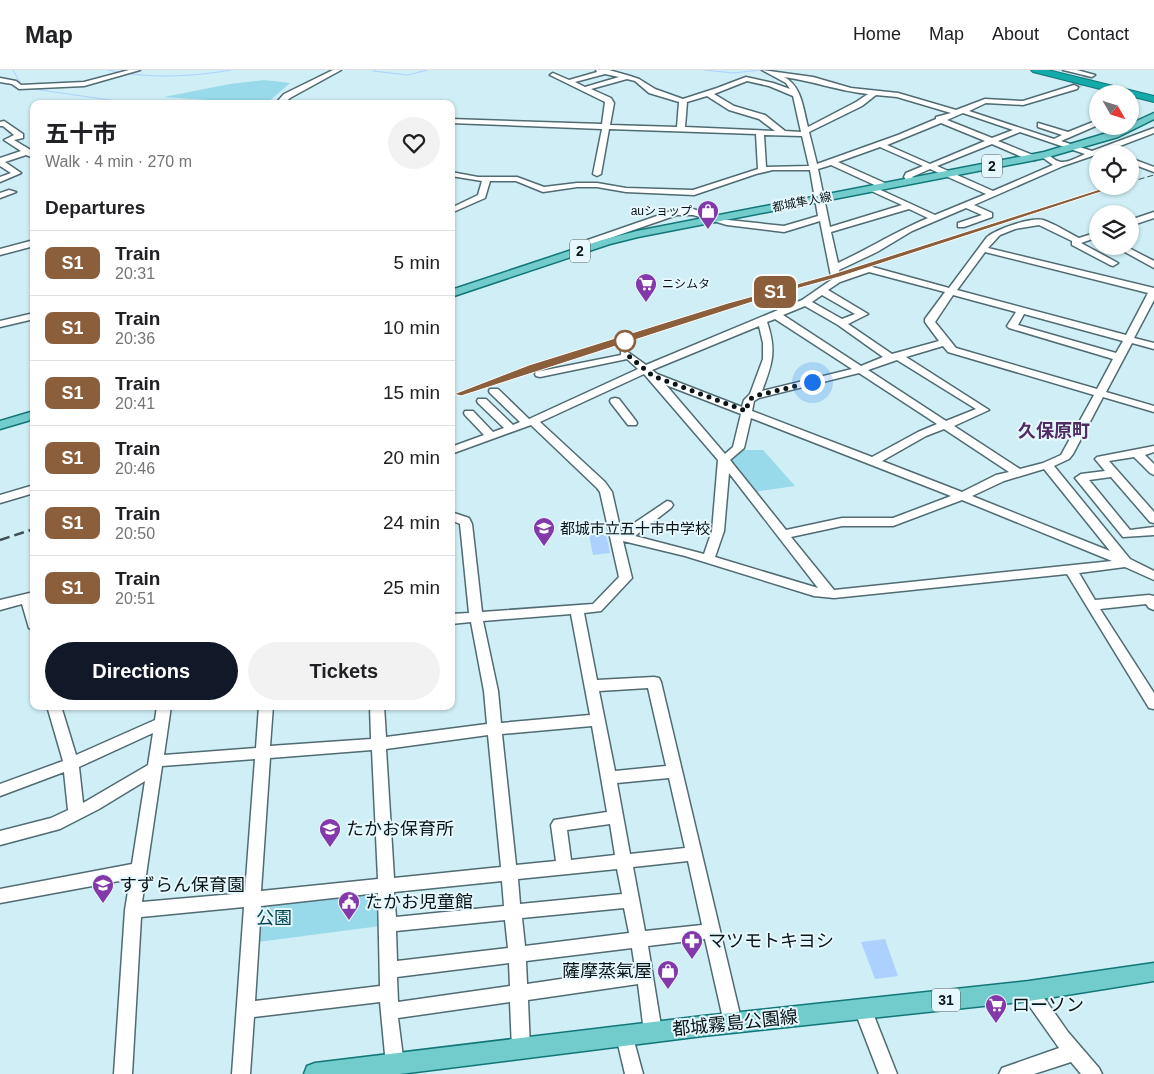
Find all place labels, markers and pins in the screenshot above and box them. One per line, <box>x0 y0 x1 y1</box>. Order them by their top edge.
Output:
shop icon: auショップ <box>696 199 720 230</box>
place label: auショップ <box>631 204 692 218</box>
supermarket icon: ニシムタ <box>634 272 658 303</box>
place label: ニシムタ <box>662 277 710 291</box>
unlabelled marker <box>614 330 636 352</box>
school or university icon: 都城市立五十市中学校 <box>532 516 556 547</box>
place label: 都城市立五十市中学校 <box>560 520 710 537</box>
school or university icon: たかお保育所 <box>318 817 342 848</box>
place label: たかお保育所 <box>346 819 454 839</box>
school or university icon: すずらん保育園 <box>91 873 115 904</box>
place label: すずらん保育園 <box>119 875 245 895</box>
public building icon: たかお児童館 <box>337 890 361 921</box>
place label: たかお児童館 <box>365 892 473 912</box>
pharmacy icon: マツモトキヨシ <box>680 929 704 960</box>
place label: マツモトキヨシ <box>708 931 834 951</box>
shop icon: 薩摩蒸氣屋 <box>656 959 680 990</box>
place label: 薩摩蒸氣屋 <box>562 961 652 981</box>
supermarket icon: ローソン <box>984 993 1008 1024</box>
place label: ローソン <box>1012 995 1084 1015</box>

